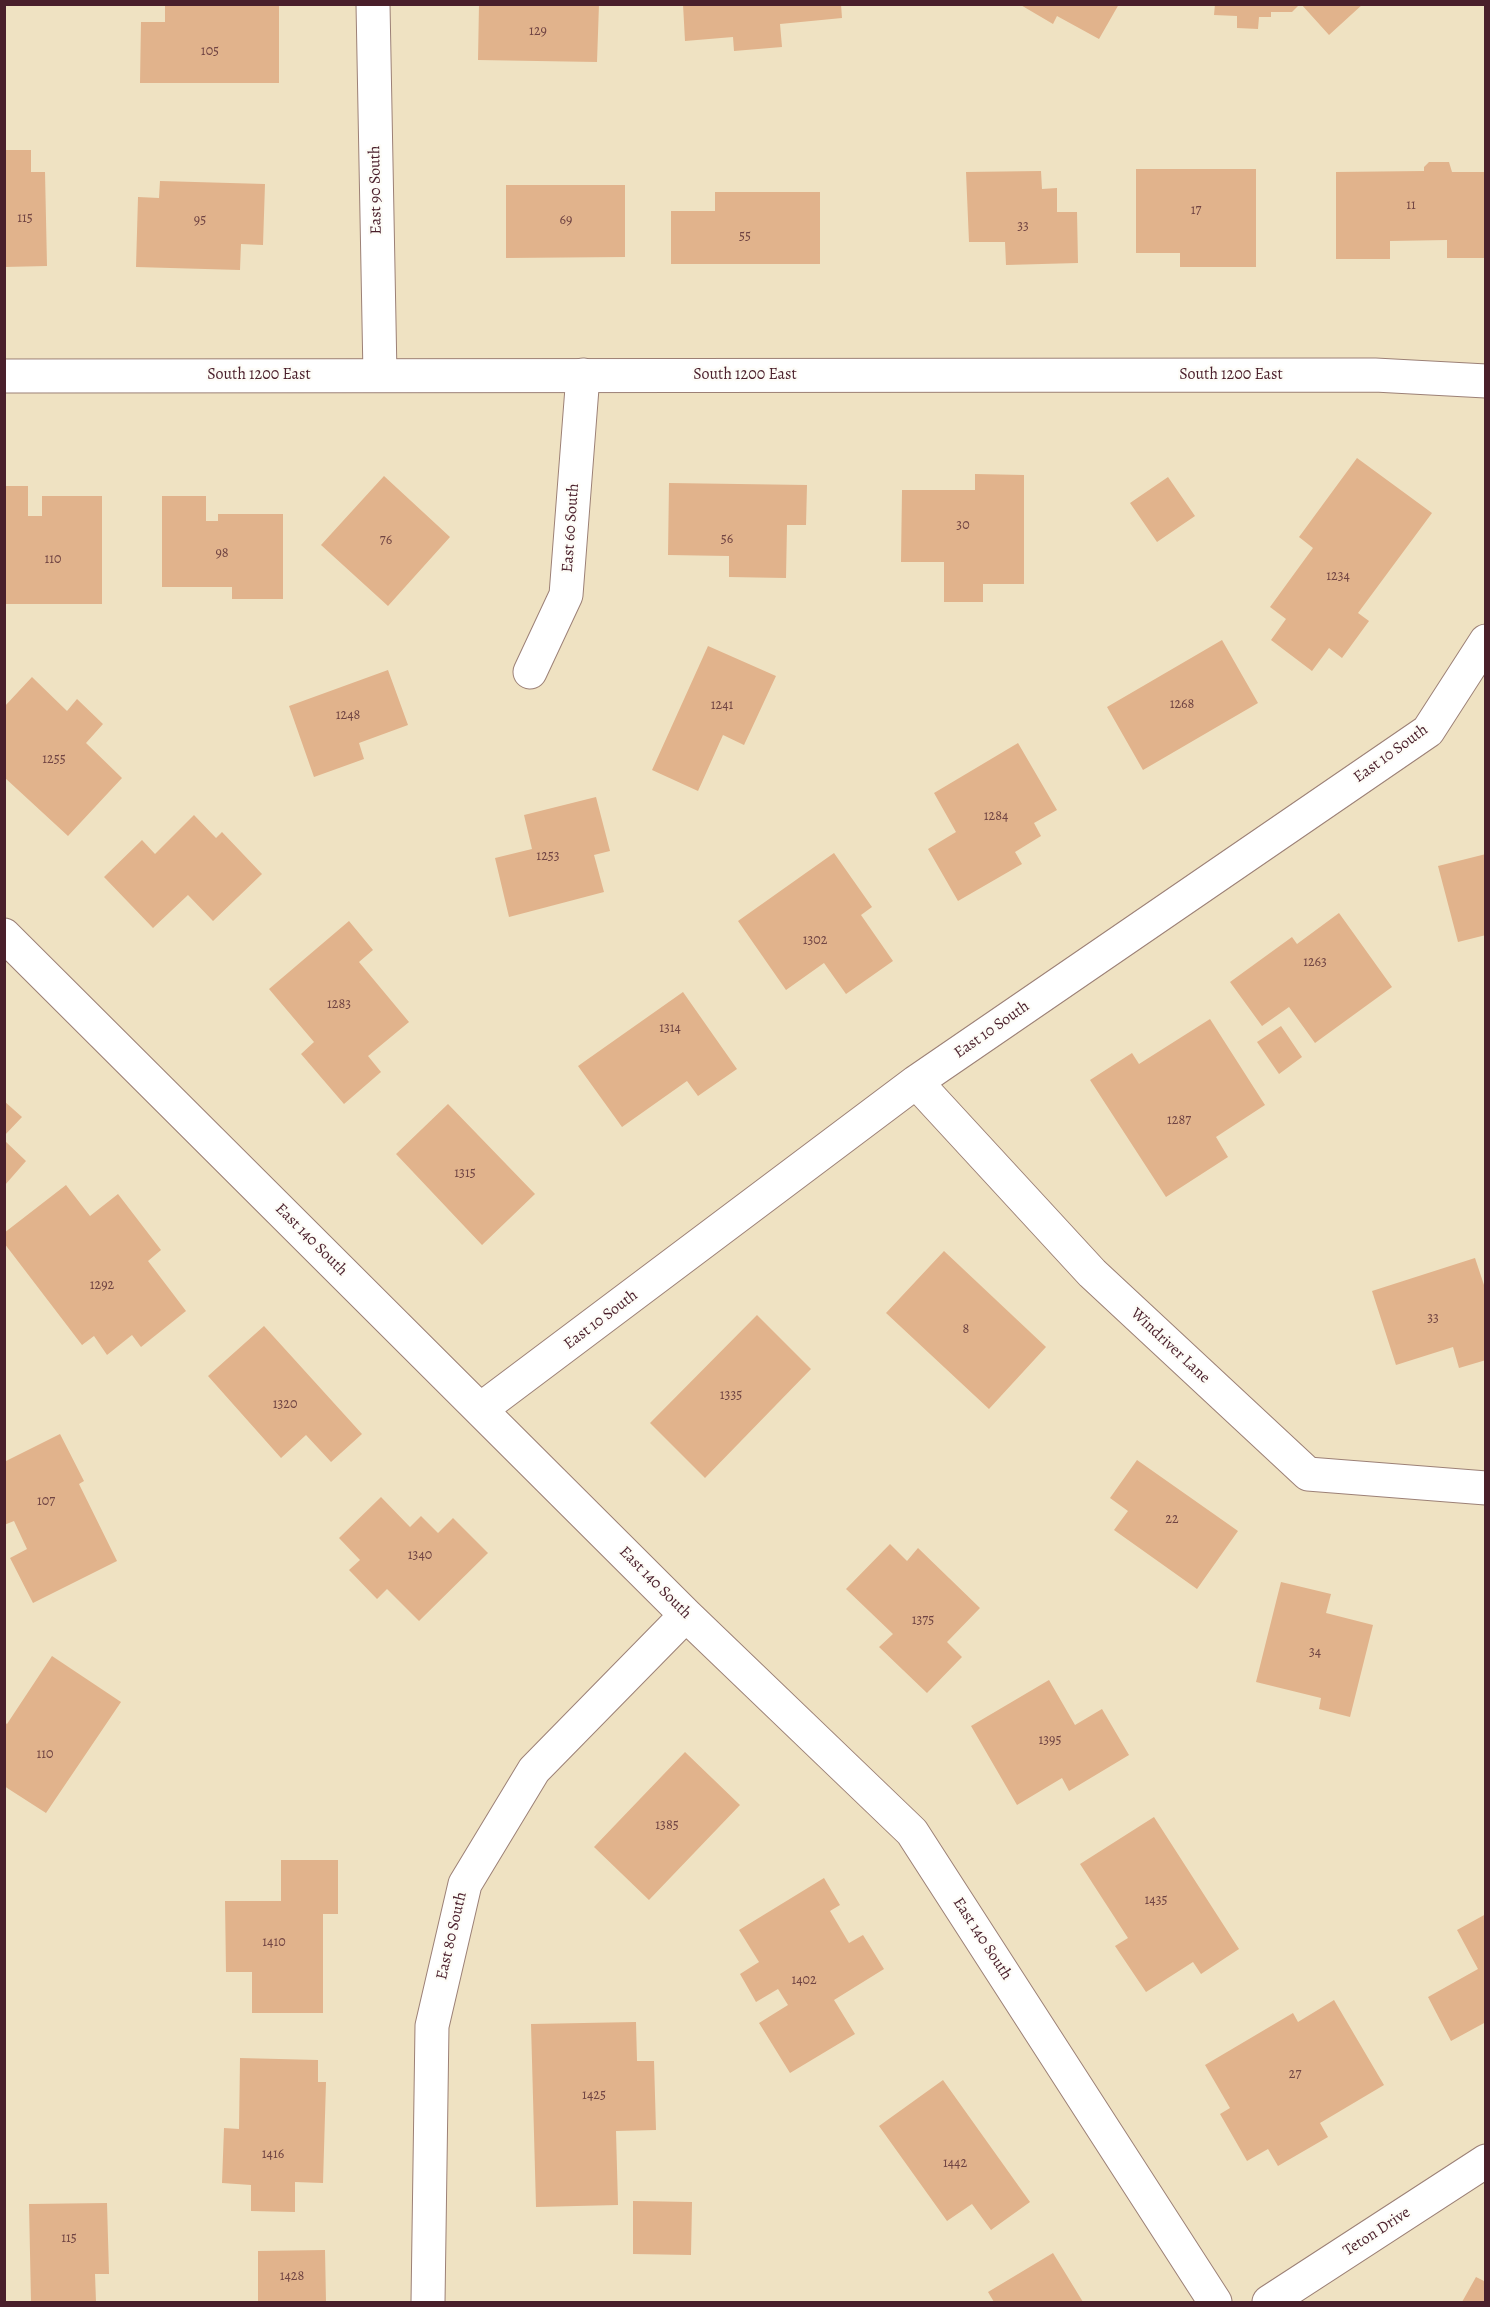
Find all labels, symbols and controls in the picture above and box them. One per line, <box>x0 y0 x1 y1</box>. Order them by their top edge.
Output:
house number: 129 <box>529 24 547 40</box>
house number: 105 <box>201 44 219 60</box>
street label: East 90 South <box>366 145 386 235</box>
house number: 11 <box>1406 198 1416 214</box>
house number: 17 <box>1191 203 1201 219</box>
house number: 115 <box>17 211 33 227</box>
house number: 95 <box>194 213 206 229</box>
house number: 69 <box>560 213 572 229</box>
house number: 33 <box>1017 219 1029 235</box>
house number: 55 <box>739 229 751 245</box>
street label: South 1200 East <box>207 365 311 385</box>
street label: South 1200 East <box>693 365 797 385</box>
street label: South 1200 East <box>1179 365 1283 385</box>
street label: East 60 South <box>558 483 584 573</box>
house number: 30 <box>956 518 970 534</box>
house number: 56 <box>721 532 733 548</box>
house number: 76 <box>380 533 392 549</box>
house number: 98 <box>215 546 229 562</box>
house number: 110 <box>44 552 62 568</box>
house number: 1234 <box>1326 569 1350 585</box>
house number: 1268 <box>1170 697 1194 713</box>
house number: 1241 <box>711 698 733 714</box>
house number: 1248 <box>336 708 360 724</box>
street label: East 10 South <box>1350 721 1432 787</box>
house number: 1255 <box>42 752 66 768</box>
house number: 1284 <box>984 809 1008 825</box>
house number: 1253 <box>536 849 560 865</box>
house number: 1302 <box>803 933 827 949</box>
house number: 1263 <box>1303 955 1327 971</box>
house number: 1283 <box>327 997 351 1013</box>
street label: East 10 South <box>951 997 1033 1063</box>
house number: 1314 <box>659 1021 681 1037</box>
house number: 1287 <box>1167 1113 1191 1129</box>
house number: 1315 <box>454 1166 476 1182</box>
street label: East 140 South <box>271 1200 351 1280</box>
house number: 1292 <box>90 1278 114 1294</box>
street label: East 10 South <box>560 1286 642 1354</box>
street label: Windriver Lane <box>1126 1304 1214 1388</box>
house number: 33 <box>1427 1311 1439 1327</box>
house number: 8 <box>963 1322 969 1338</box>
house number: 1335 <box>720 1388 742 1404</box>
house number: 1320 <box>273 1397 297 1413</box>
house number: 107 <box>37 1494 55 1510</box>
house number: 22 <box>1165 1512 1179 1528</box>
street label: East 140 South <box>615 1543 695 1623</box>
house number: 1340 <box>408 1548 432 1564</box>
house number: 1375 <box>912 1613 934 1629</box>
house number: 34 <box>1309 1645 1321 1661</box>
house number: 1395 <box>1038 1733 1062 1749</box>
house number: 110 <box>36 1747 54 1763</box>
house number: 1385 <box>655 1818 679 1834</box>
street label: East 80 South <box>433 1890 471 1982</box>
house number: 1435 <box>1145 1893 1167 1909</box>
street label: East 140 South <box>948 1894 1016 1984</box>
house number: 1410 <box>262 1935 286 1951</box>
house number: 1402 <box>791 1973 817 1989</box>
house number: 27 <box>1289 2067 1301 2083</box>
house number: 1425 <box>582 2088 606 2104</box>
house number: 1416 <box>262 2147 284 2163</box>
house number: 1442 <box>943 2156 967 2172</box>
street label: Teton Drive <box>1340 2203 1414 2261</box>
house number: 115 <box>61 2231 77 2247</box>
house number: 1428 <box>280 2269 304 2285</box>

